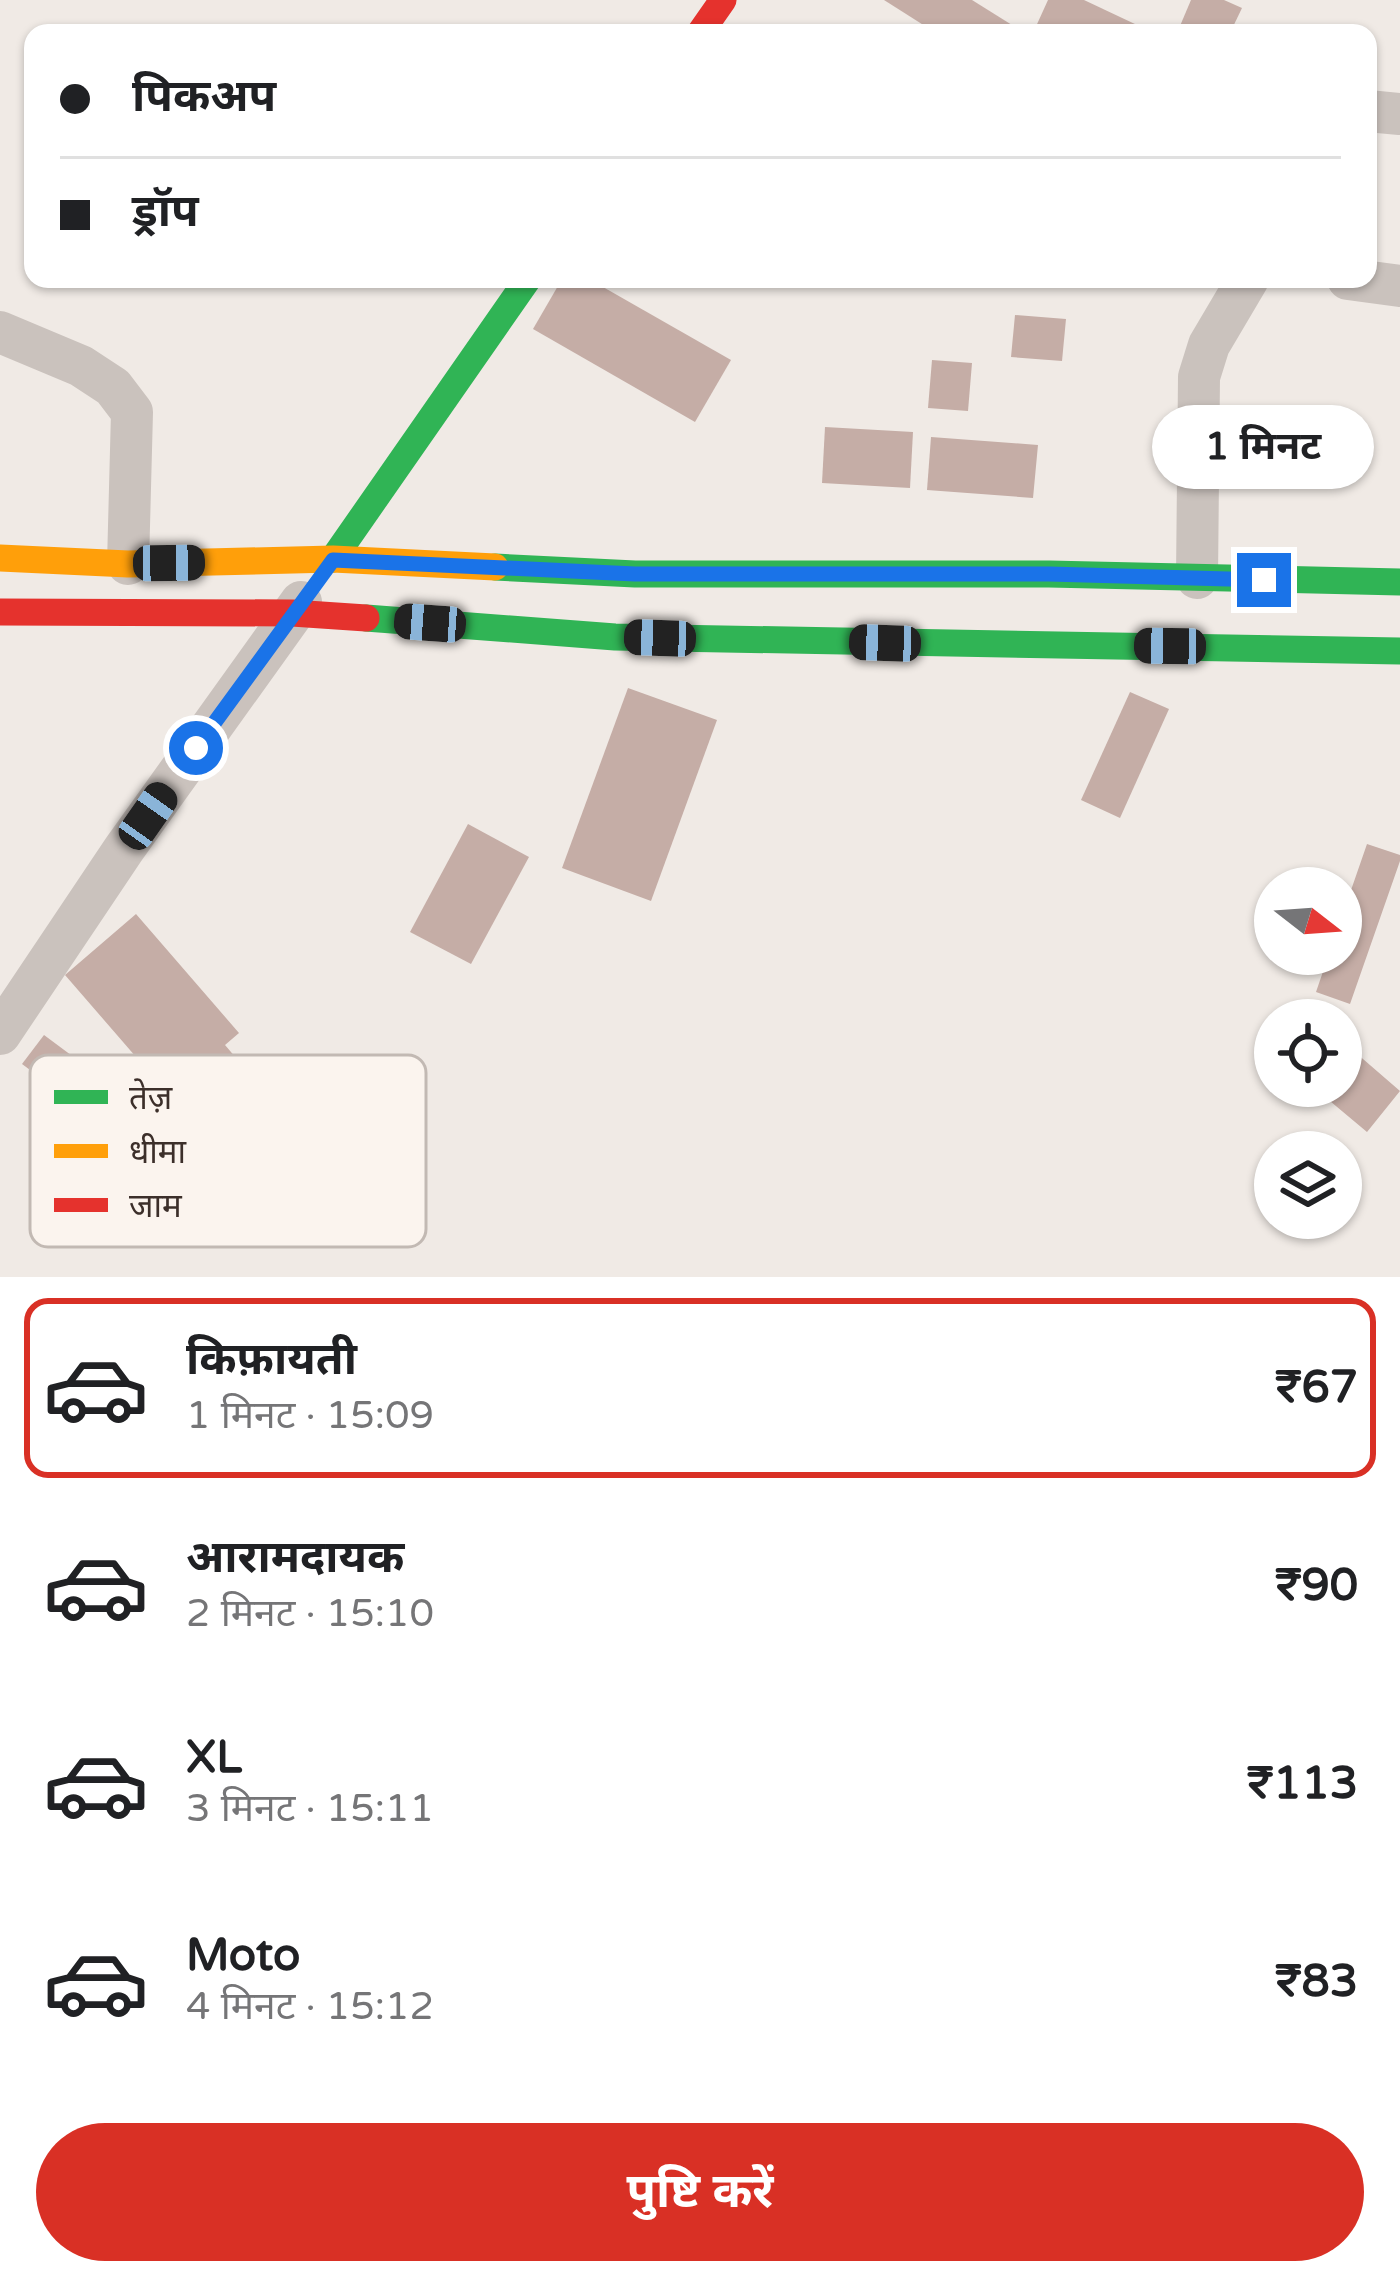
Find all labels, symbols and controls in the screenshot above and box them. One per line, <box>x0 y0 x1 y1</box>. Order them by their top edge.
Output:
text: पिकअप <box>132 70 276 124</box>
text: ड्रॉप <box>132 185 199 239</box>
callout: 1 मिनट <box>1153 406 1375 490</box>
text: 1 मिनट <box>1205 423 1321 470</box>
car <box>133 544 205 582</box>
route end <box>1237 553 1291 607</box>
car <box>393 603 467 643</box>
car <box>623 619 697 657</box>
car <box>848 624 922 662</box>
car <box>1134 627 1206 665</box>
route start <box>169 721 223 775</box>
car <box>113 776 183 856</box>
north arrow <box>1254 867 1362 975</box>
map controls <box>1254 867 1362 1239</box>
button: locate <box>1254 999 1362 1107</box>
legend <box>30 1055 426 1247</box>
text: तेज़ <box>129 1078 173 1118</box>
button: layers <box>1254 1131 1362 1239</box>
text: धीमा <box>129 1133 188 1172</box>
text: जाम <box>129 1187 183 1226</box>
text: किफ़ायती <box>186 1333 357 1387</box>
icon: car <box>42 1334 150 1442</box>
text: ₹67 <box>1275 1361 1358 1415</box>
text: 1 मिनट · 15:09 <box>186 1392 434 1439</box>
text: आरामदायक <box>186 1531 404 1585</box>
icon: car <box>42 1532 150 1640</box>
text: ₹90 <box>1275 1559 1358 1613</box>
text: 2 मिनट · 15:10 <box>186 1590 434 1637</box>
icon: car <box>42 1730 150 1838</box>
text: XL <box>186 1731 242 1785</box>
text: ₹113 <box>1247 1757 1358 1811</box>
text: 3 मिनट · 15:11 <box>186 1785 434 1832</box>
icon: car <box>42 1928 150 2036</box>
text: Moto <box>186 1929 300 1983</box>
text: ₹83 <box>1275 1955 1358 2009</box>
text: 4 मिनट · 15:12 <box>186 1983 434 2030</box>
button: पुष्टि करें <box>36 2123 1364 2261</box>

